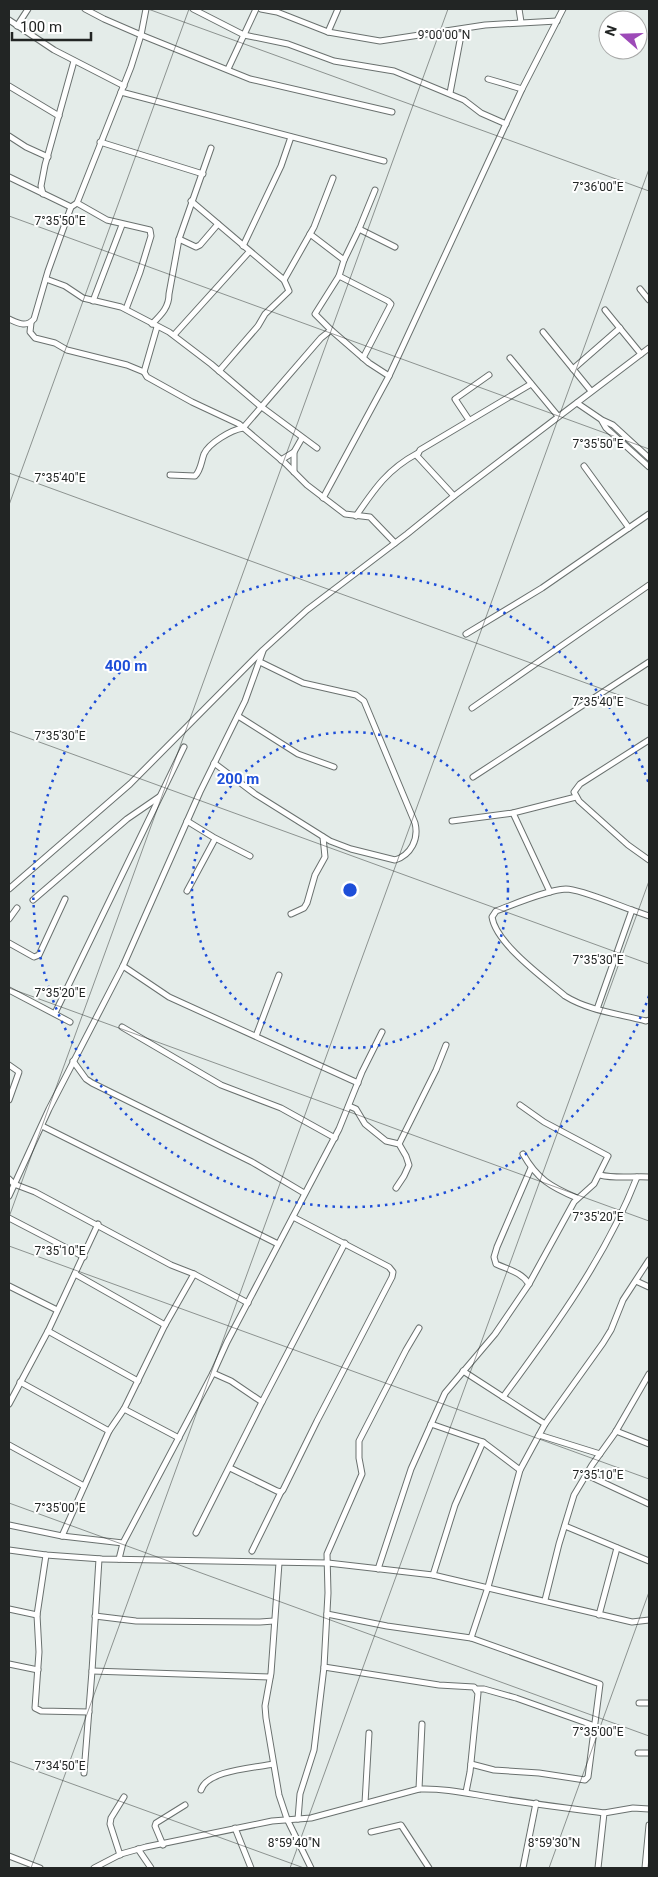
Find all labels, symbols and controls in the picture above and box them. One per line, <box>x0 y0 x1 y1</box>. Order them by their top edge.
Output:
scale bar <box>12 10 91 42</box>
north arrow <box>598 10 648 60</box>
text: 100 m <box>20 18 62 36</box>
text: N <box>602 23 620 38</box>
text: 9°00'00"N <box>418 28 470 42</box>
text: 7°36'00"E <box>573 180 624 194</box>
text: 7°35'50"E <box>35 214 86 228</box>
text: 7°35'50"E <box>573 437 624 451</box>
text: 7°35'40"E <box>35 471 86 485</box>
text: 400 m <box>105 657 147 675</box>
text: 7°35'40"E <box>573 695 624 709</box>
text: 7°35'30"E <box>35 729 86 743</box>
text: 200 m <box>217 770 259 788</box>
centre of rings <box>341 881 359 899</box>
text: 7°35'30"E <box>573 953 624 967</box>
text: 7°35'20"E <box>35 986 86 1000</box>
text: 7°35'20"E <box>573 1210 624 1224</box>
text: 7°35'10"E <box>35 1244 86 1258</box>
text: 7°35'10"E <box>573 1468 624 1482</box>
text: 7°35'00"E <box>35 1501 86 1515</box>
text: 7°35'00"E <box>573 1725 624 1739</box>
text: 7°34'50"E <box>35 1759 86 1773</box>
text: 8°59'40"N <box>268 1836 320 1850</box>
text: 8°59'30"N <box>528 1836 580 1850</box>

